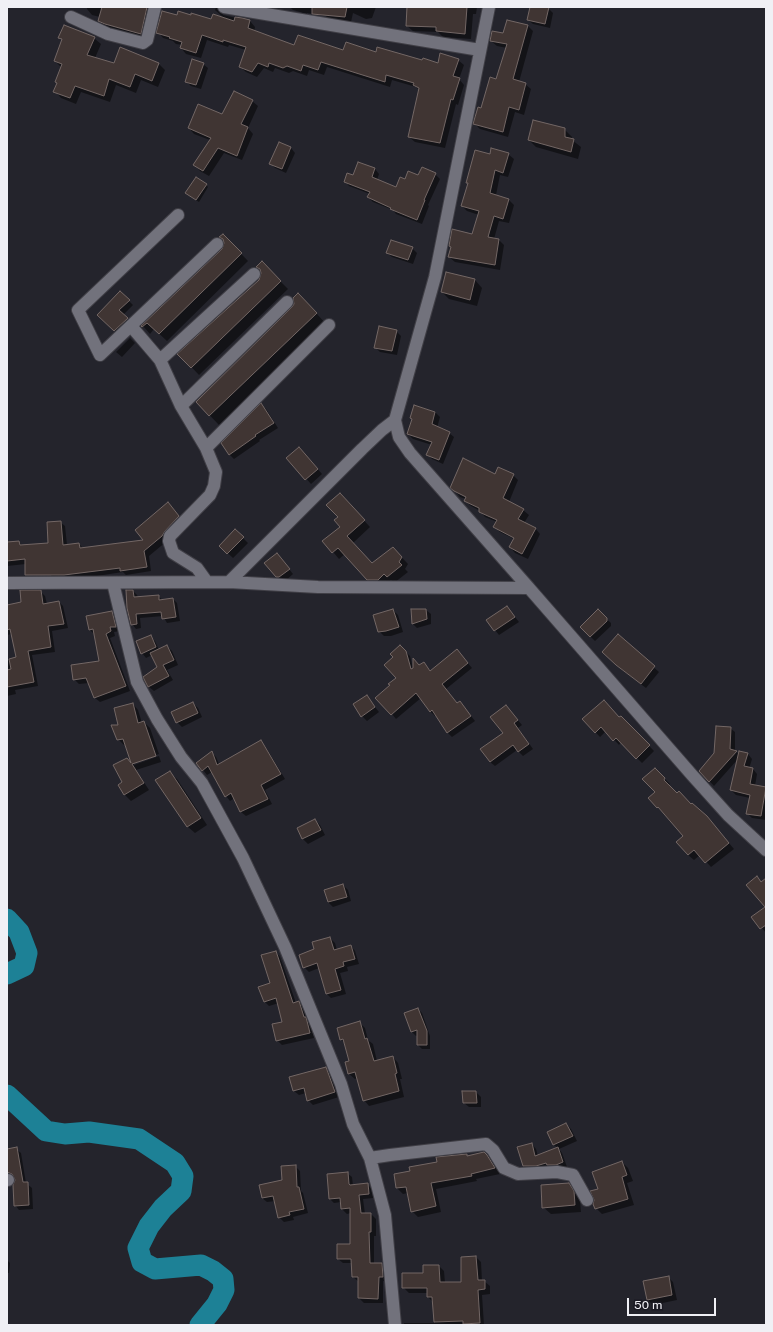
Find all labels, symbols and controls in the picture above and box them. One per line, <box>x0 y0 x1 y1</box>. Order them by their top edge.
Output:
scale bar <box>629 1290 718 1316</box>
text: 50 m <box>634 1298 662 1312</box>

